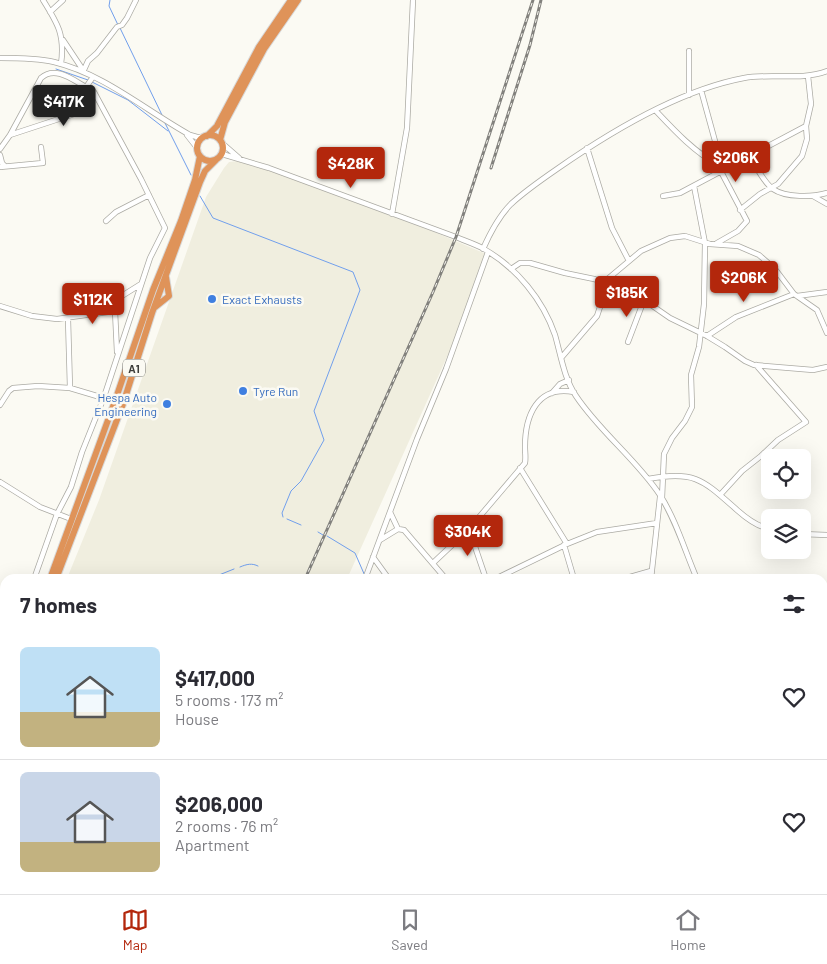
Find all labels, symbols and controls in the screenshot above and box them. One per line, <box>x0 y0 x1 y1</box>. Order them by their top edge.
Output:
pin: $417K <box>29 84 99 127</box>
text: $417K <box>44 91 84 110</box>
pin: $206K <box>701 140 771 183</box>
pin: $428K <box>316 146 386 189</box>
text: $206K <box>713 147 759 166</box>
text: $428K <box>328 153 374 172</box>
pin: $206K <box>709 260 779 303</box>
text: $206K <box>721 267 767 286</box>
pin: $185K <box>592 276 662 318</box>
pin: $112K <box>58 282 128 325</box>
text: $185K <box>606 282 648 301</box>
text: $112K <box>73 289 113 308</box>
place label: Exact Exhausts <box>222 292 302 306</box>
marker: Exact Exhausts <box>206 293 218 305</box>
road number: A1 <box>123 359 145 376</box>
place label: Tyre Run <box>253 384 298 398</box>
marker: Tyre Run <box>237 385 249 397</box>
place label: Hespa Auto Engineering <box>94 390 157 418</box>
marker: Hespa Auto Engineering <box>161 398 173 410</box>
map controls <box>761 449 811 559</box>
button: locate <box>761 449 811 499</box>
button: layers <box>761 509 811 559</box>
pin: $304K <box>433 514 503 557</box>
text: $304K <box>445 521 491 540</box>
icon: filters <box>780 590 808 618</box>
text: 7 homes <box>20 592 97 617</box>
text: $417,000 <box>175 665 255 690</box>
icon: home <box>60 667 120 727</box>
icon: heart <box>780 683 808 711</box>
text: 5 rooms · 173 m² <box>175 690 283 709</box>
text: House <box>175 709 219 728</box>
text: $206,000 <box>175 791 263 816</box>
icon: home <box>60 792 120 852</box>
icon: heart <box>780 808 808 836</box>
text: 2 rooms · 76 m² <box>175 816 278 835</box>
text: Apartment <box>175 835 250 854</box>
tab: Map <box>121 906 149 953</box>
tab: Saved <box>391 906 428 953</box>
tab: Home <box>670 906 706 953</box>

